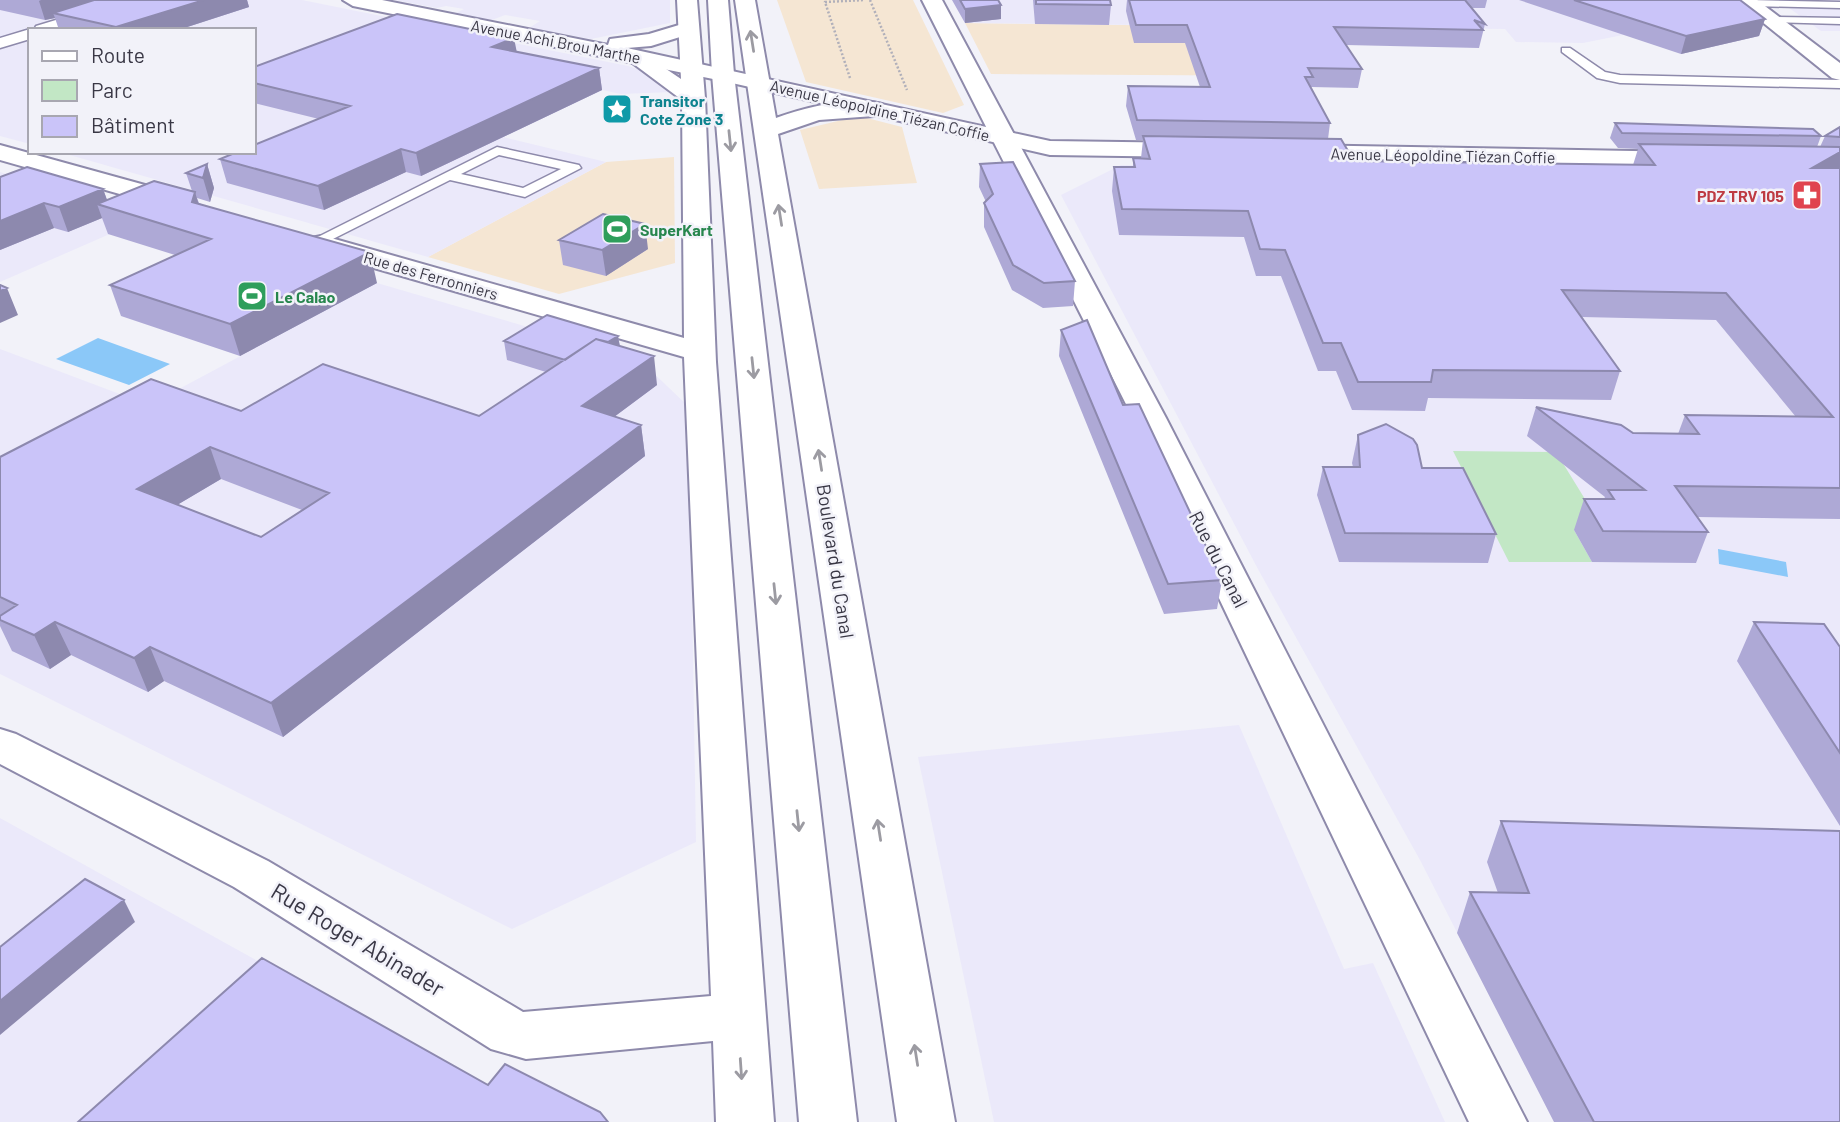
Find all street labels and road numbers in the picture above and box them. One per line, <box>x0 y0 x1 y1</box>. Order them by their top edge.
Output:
street label: Avenue Achi Brou Marthe <box>469 15 643 67</box>
street label: Avenue Léopoldine Tiézan Coffie <box>768 75 992 145</box>
street label: Avenue Léopoldine Tiézan Coffie <box>1330 144 1556 166</box>
street label: Rue des Ferronniers <box>362 247 500 303</box>
street label: Boulevard du Canal <box>812 482 860 640</box>
street label: Rue du Canal <box>1185 507 1253 611</box>
street label: Rue Roger Abinader <box>266 876 450 1002</box>

